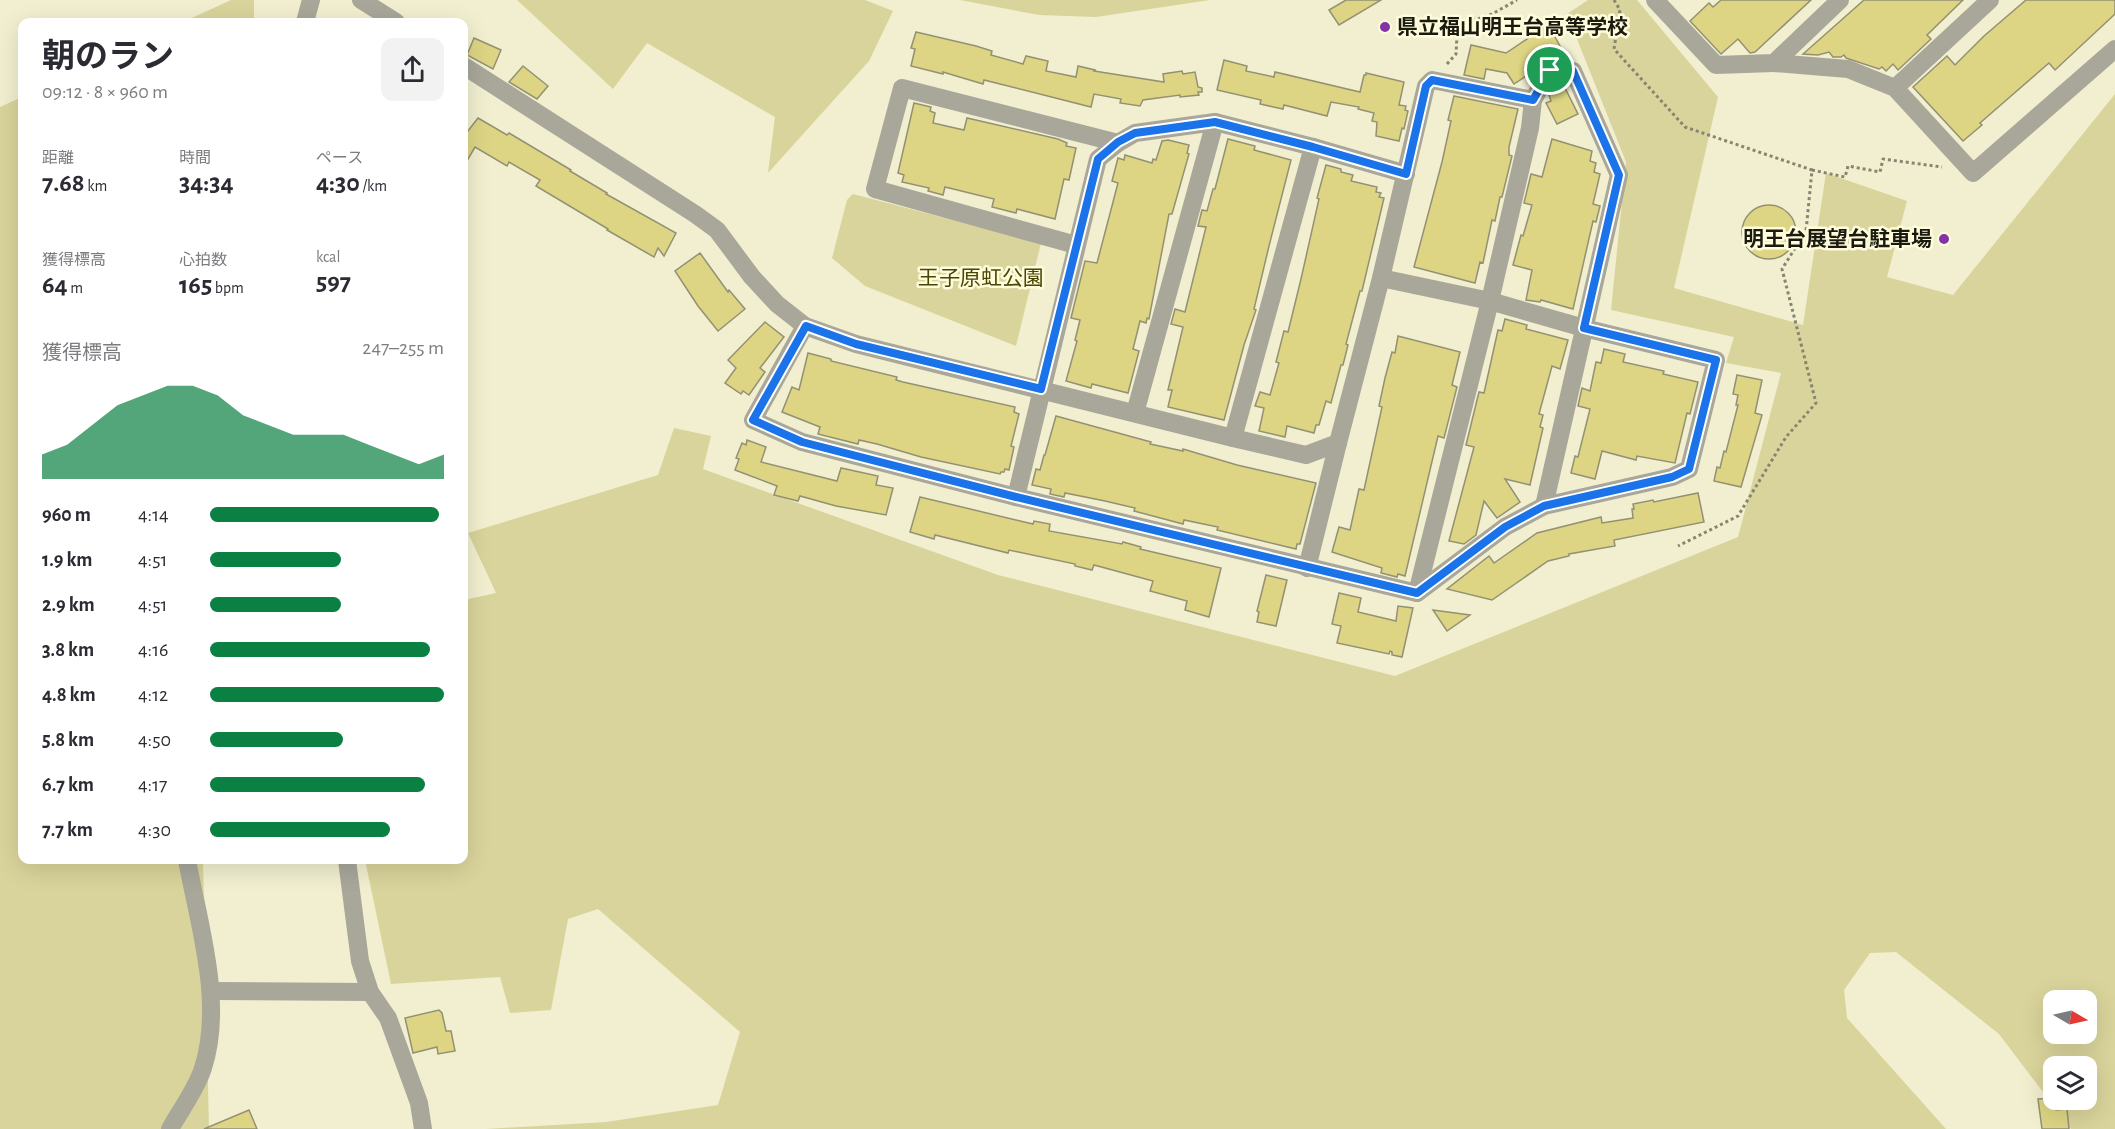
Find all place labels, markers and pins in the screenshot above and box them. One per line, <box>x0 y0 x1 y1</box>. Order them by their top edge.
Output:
place label: 県立福山明王台高等学校 <box>1397 16 1628 38</box>
marker: 県立福山明王台高等学校 <box>1378 20 1392 34</box>
pin <box>1524 44 1575 95</box>
place label: 明王台展望台駐車場 <box>1743 228 1932 250</box>
marker: 明王台展望台駐車場 <box>1937 232 1951 246</box>

